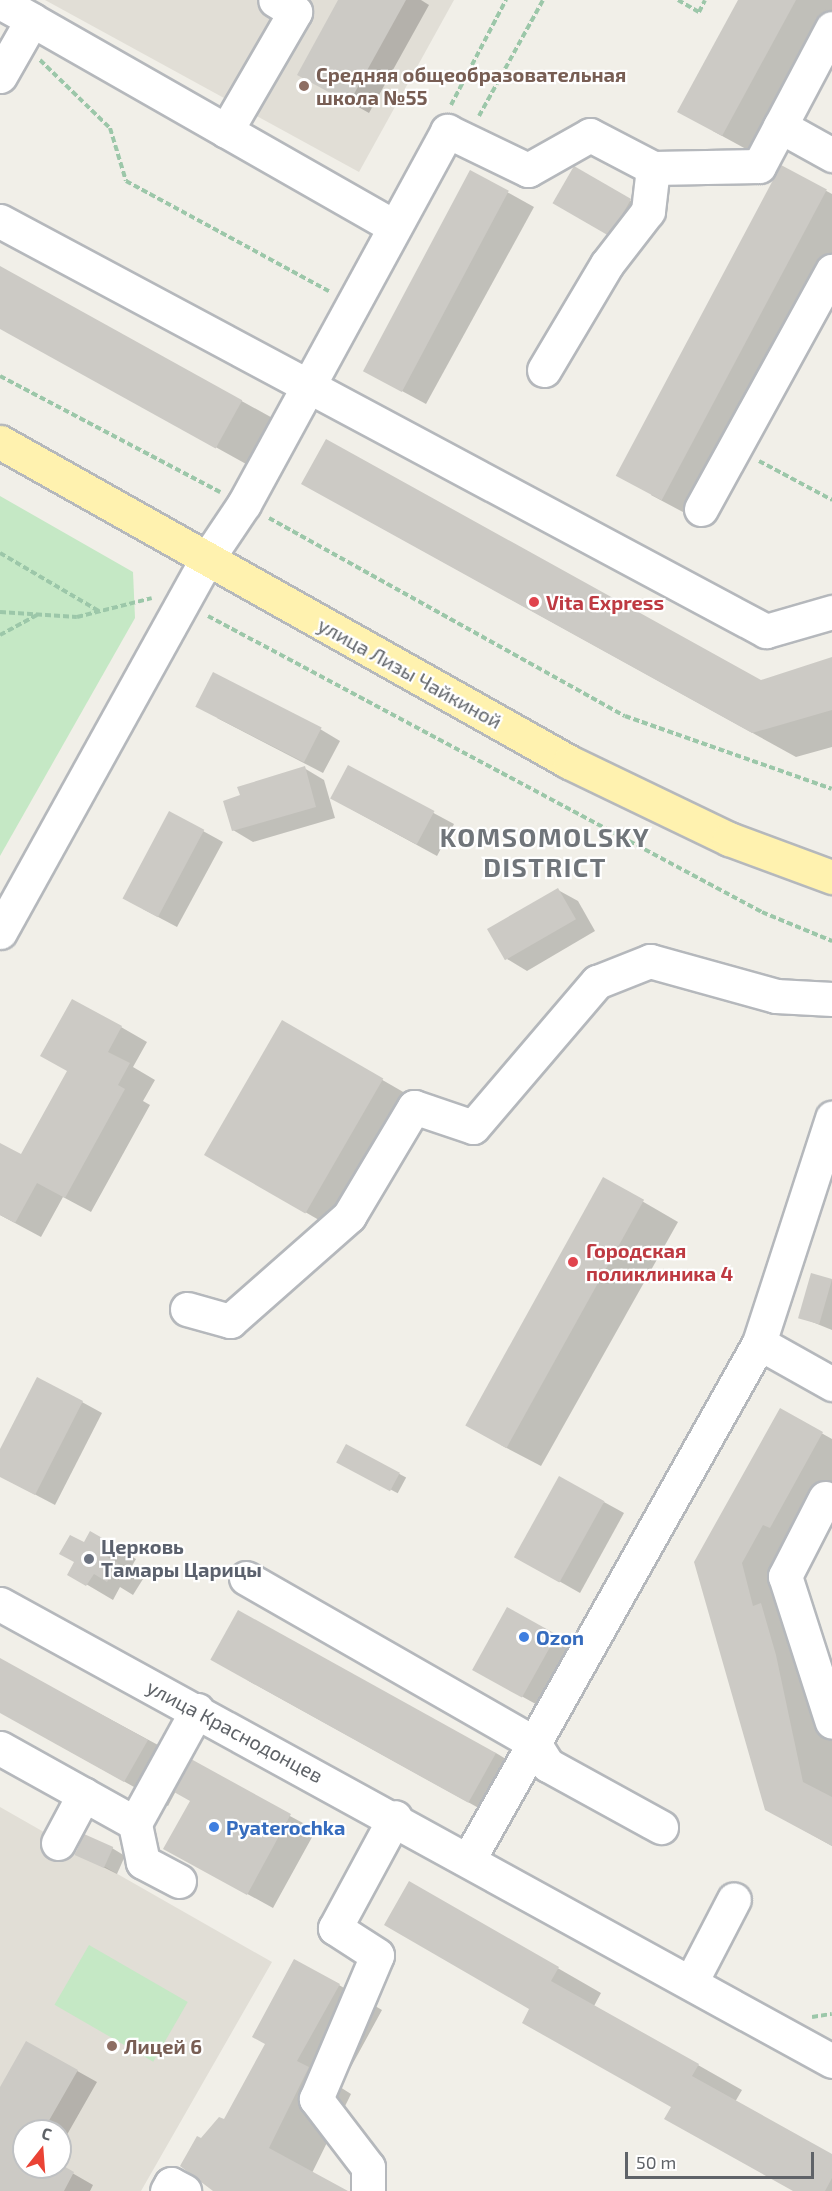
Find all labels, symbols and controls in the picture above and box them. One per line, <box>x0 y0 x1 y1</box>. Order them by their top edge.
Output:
place label: Средняя общеобразовательная школа №55 <box>316 62 626 109</box>
marker: Средняя общеобразовательная школа №55 <box>297 79 311 93</box>
place label: Vita Express <box>546 590 664 614</box>
marker: Vita Express <box>527 595 541 609</box>
street label: улица Лизы Чайкиной <box>314 612 506 734</box>
district label: KOMSOMOLSKY DISTRICT <box>440 821 650 882</box>
place label: Городская поликлиника 4 <box>586 1238 733 1285</box>
marker: Городская поликлиника 4 <box>564 1253 582 1271</box>
place label: Церковь Тамары Царицы <box>101 1535 262 1582</box>
marker: Церковь Тамары Царицы <box>82 1552 96 1566</box>
place label: Ozon <box>536 1625 584 1649</box>
marker: Ozon <box>517 1630 531 1644</box>
street label: улица Краснодонцев <box>143 1674 327 1788</box>
place label: Pyaterochka <box>226 1815 345 1839</box>
marker: Pyaterochka <box>207 1820 221 1834</box>
place label: Лицей 6 <box>124 2034 202 2058</box>
marker: Лицей 6 <box>105 2039 119 2053</box>
north arrow <box>12 2119 72 2179</box>
text: С <box>40 2123 54 2144</box>
scale bar <box>628 2140 817 2178</box>
text: 50 m <box>636 2151 676 2173</box>

